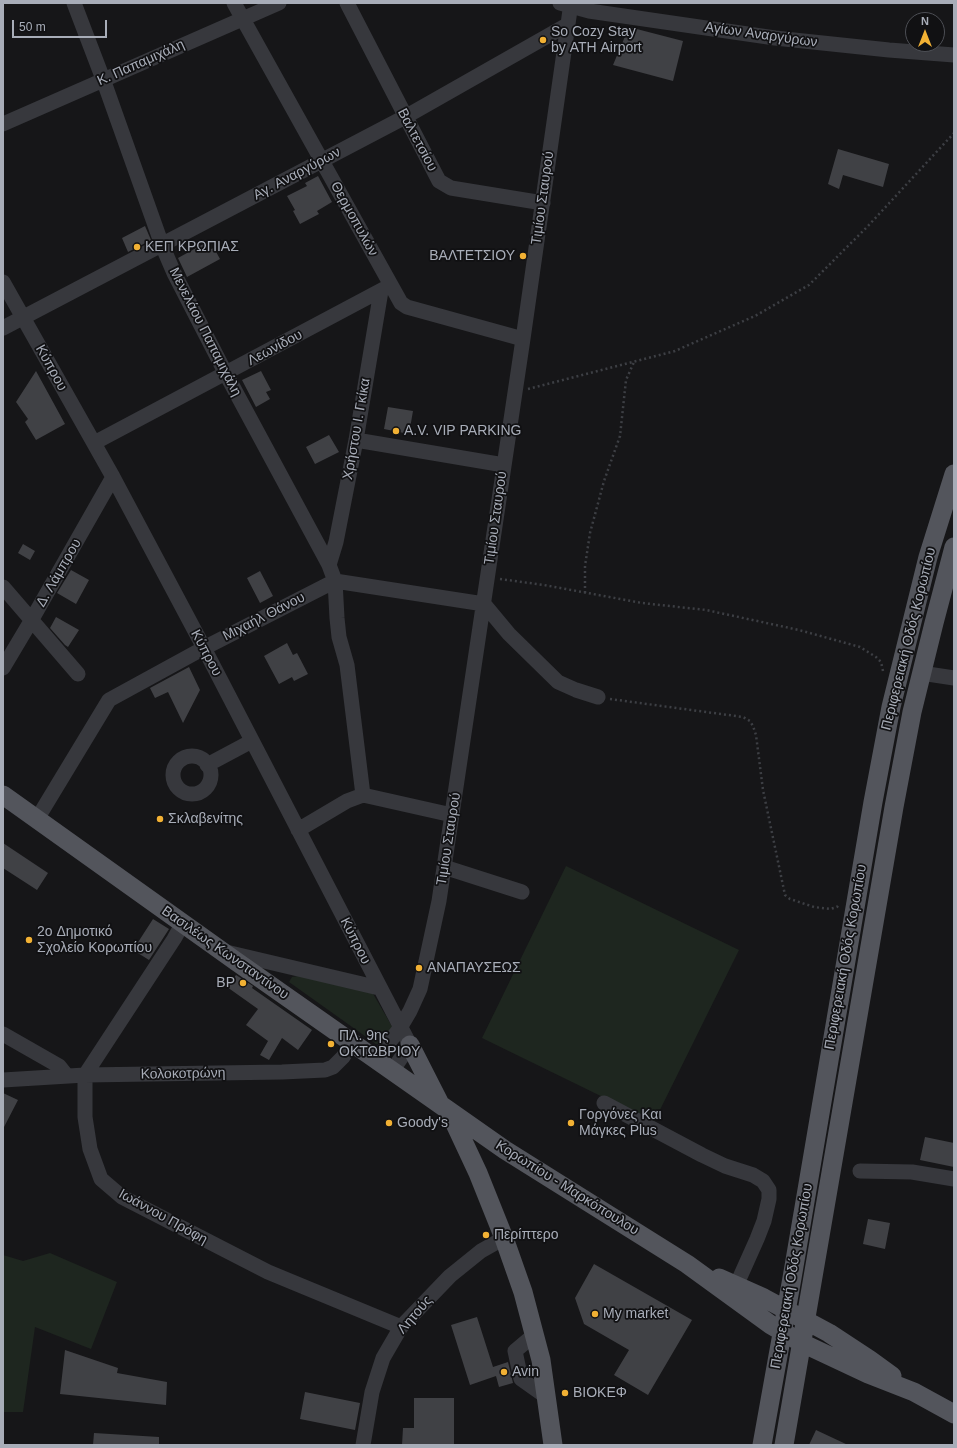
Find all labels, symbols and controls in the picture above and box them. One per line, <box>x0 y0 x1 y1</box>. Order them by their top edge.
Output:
scale bar <box>14 12 109 38</box>
north arrow <box>905 12 945 52</box>
text: N <box>921 15 929 27</box>
street label: Αγίων Αναργύρων <box>704 19 818 51</box>
text: 50 m <box>19 20 46 34</box>
place label: So Cozy Stay by ATH Airport <box>551 24 642 56</box>
marker: So Cozy Stay by ATH Airport <box>538 35 548 45</box>
street label: Κ. Παπαμιχάλη <box>95 36 187 90</box>
street label: Βαλτετσίου <box>393 106 441 174</box>
street label: Αγ. Αναργύρων <box>250 144 344 204</box>
street label: Τιμίου Σταυρού <box>528 150 558 246</box>
street label: Θερμοπυλών <box>327 179 381 259</box>
place label: ΚΕΠ ΚΡΩΠΙΑΣ <box>145 239 239 255</box>
marker: ΚΕΠ ΚΡΩΠΙΑΣ <box>132 242 142 252</box>
place label: ΒΑΛΤΕΤΣΙΟΥ <box>429 248 515 264</box>
marker: ΒΑΛΤΕΤΣΙΟΥ <box>518 251 528 261</box>
street label: Μενελάου Παπαμιχάλη <box>165 265 245 399</box>
street label: Λεωνίδου <box>245 327 305 369</box>
street label: Κύπρου <box>32 342 70 394</box>
street label: Χρήστου Ι. Γκίκα <box>340 377 374 481</box>
place label: A.V. VIP PARKING <box>404 423 521 439</box>
marker: A.V. VIP PARKING <box>391 426 401 436</box>
street label: Τιμίου Σταυρού <box>481 470 511 566</box>
street label: Δ. Λάμπρου <box>33 536 85 610</box>
street label: Περιφερειακή Οδός Κορωπίου <box>878 546 940 732</box>
street label: Μιχαήλ Θάνου <box>220 589 308 645</box>
street label: Κύπρου <box>187 627 225 679</box>
street label: Τιμίου Σταυρού <box>433 791 465 887</box>
place label: Σκλαβενίτης <box>168 811 243 827</box>
marker: Σκλαβενίτης <box>155 814 165 824</box>
street label: Περιφερειακή Οδός Κορωπίου <box>821 863 871 1051</box>
street label: Βασιλέως Κωνσταντίνου <box>158 903 292 1003</box>
street label: Κύπρου <box>336 915 374 967</box>
place label: 2ο Δημοτικό Σχολείο Κορωπίου <box>37 924 152 956</box>
marker: 2ο Δημοτικό Σχολείο Κορωπίου <box>24 935 34 945</box>
place label: ΑΝΑΠΑΥΣΕΩΣ <box>427 960 521 976</box>
marker: ΑΝΑΠΑΥΣΕΩΣ <box>414 963 424 973</box>
place label: BP <box>216 975 235 991</box>
marker: BP <box>238 978 248 988</box>
place label: ΠΛ. 9ης ΟΚΤΩΒΡΙΟΥ <box>339 1028 420 1060</box>
marker: ΠΛ. 9ης ΟΚΤΩΒΡΙΟΥ <box>326 1039 336 1049</box>
street label: Κολοκοτρώνη <box>140 1065 226 1083</box>
place label: Γοργόνες Και Μάγκες Plus <box>579 1107 661 1140</box>
place label: Goody's <box>397 1115 448 1131</box>
marker: Goody's <box>384 1118 394 1128</box>
marker: Γοργόνες Και Μάγκες Plus <box>566 1118 576 1128</box>
street label: Κορωπίου - Μαρκόπουλου <box>492 1137 642 1239</box>
street label: Περιφερειακή Οδός Κορωπίου <box>767 1182 817 1370</box>
street label: Ιωάννου Πρόφη <box>116 1186 210 1248</box>
place label: Περίπτερο <box>494 1227 559 1243</box>
marker: Περίπτερο <box>481 1230 491 1240</box>
street label: Λητούς <box>394 1293 436 1337</box>
place label: My market <box>603 1306 668 1322</box>
marker: My market <box>590 1309 600 1319</box>
place label: Avin <box>512 1364 539 1380</box>
marker: Avin <box>499 1367 509 1377</box>
place label: ΒΙΟΚΕΦ <box>573 1385 627 1401</box>
marker: ΒΙΟΚΕΦ <box>560 1388 570 1398</box>

